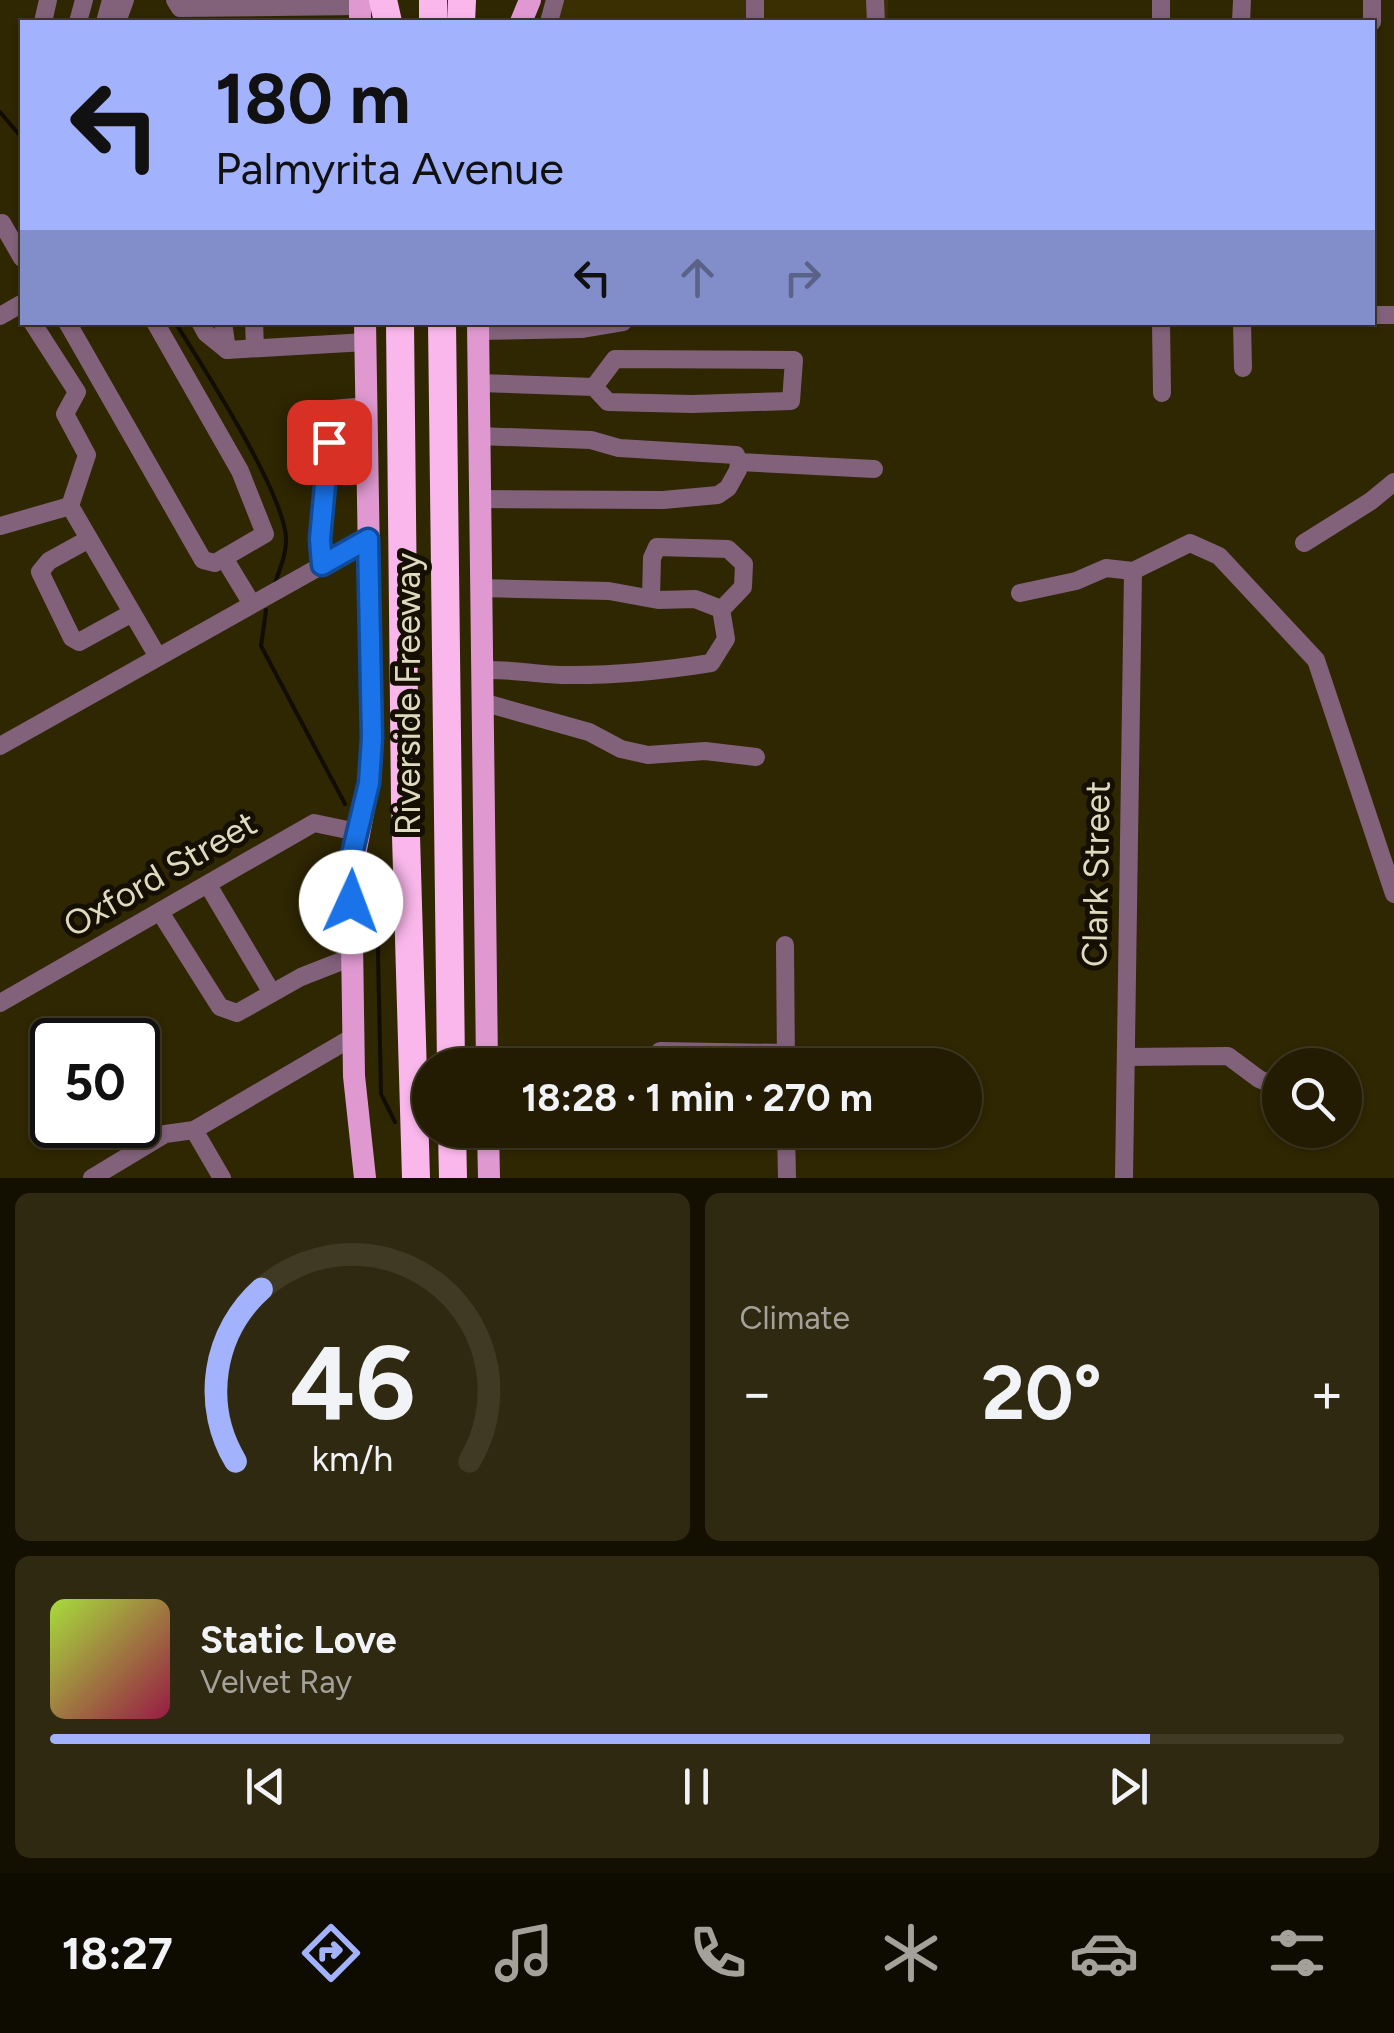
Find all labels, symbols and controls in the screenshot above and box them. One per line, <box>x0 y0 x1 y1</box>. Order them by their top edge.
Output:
text: 180 m <box>215 56 410 141</box>
icon: left <box>50 60 180 190</box>
text: Palmyrita Avenue <box>215 141 564 195</box>
icon: left <box>565 250 620 305</box>
icon: ahead <box>670 250 725 305</box>
icon: right <box>775 250 830 305</box>
pin <box>287 400 372 485</box>
icon: arrive <box>302 415 357 470</box>
street label: Riverside Freeway <box>387 552 429 835</box>
street label: Clark Street <box>1073 781 1119 967</box>
street label: Oxford Street <box>56 802 264 946</box>
position arrow <box>299 850 403 954</box>
speed limit sign: 50 <box>30 1018 160 1148</box>
map controls <box>1262 1048 1362 1148</box>
button: search <box>1262 1048 1362 1148</box>
text: 18:28 · 1 min · 270 m <box>521 1075 873 1121</box>
text: Climate <box>740 1299 850 1337</box>
text: 46 <box>289 1320 415 1445</box>
text: 20° <box>982 1348 1102 1438</box>
text: − <box>740 1360 774 1426</box>
text: + <box>1310 1360 1344 1426</box>
text: km/h <box>311 1437 393 1480</box>
text: Static Love <box>200 1617 397 1663</box>
text: Velvet Ray <box>200 1663 352 1701</box>
icon: previous <box>238 1759 293 1814</box>
icon: pause <box>669 1759 724 1814</box>
icon: next <box>1101 1759 1156 1814</box>
icon: directions <box>296 1918 366 1988</box>
icon: music <box>489 1918 559 1988</box>
icon: phone <box>683 1918 753 1988</box>
icon: climate <box>876 1918 946 1988</box>
icon: car <box>1069 1918 1139 1988</box>
icon: filters <box>1262 1918 1332 1988</box>
text: 18:27 <box>62 1926 173 1980</box>

